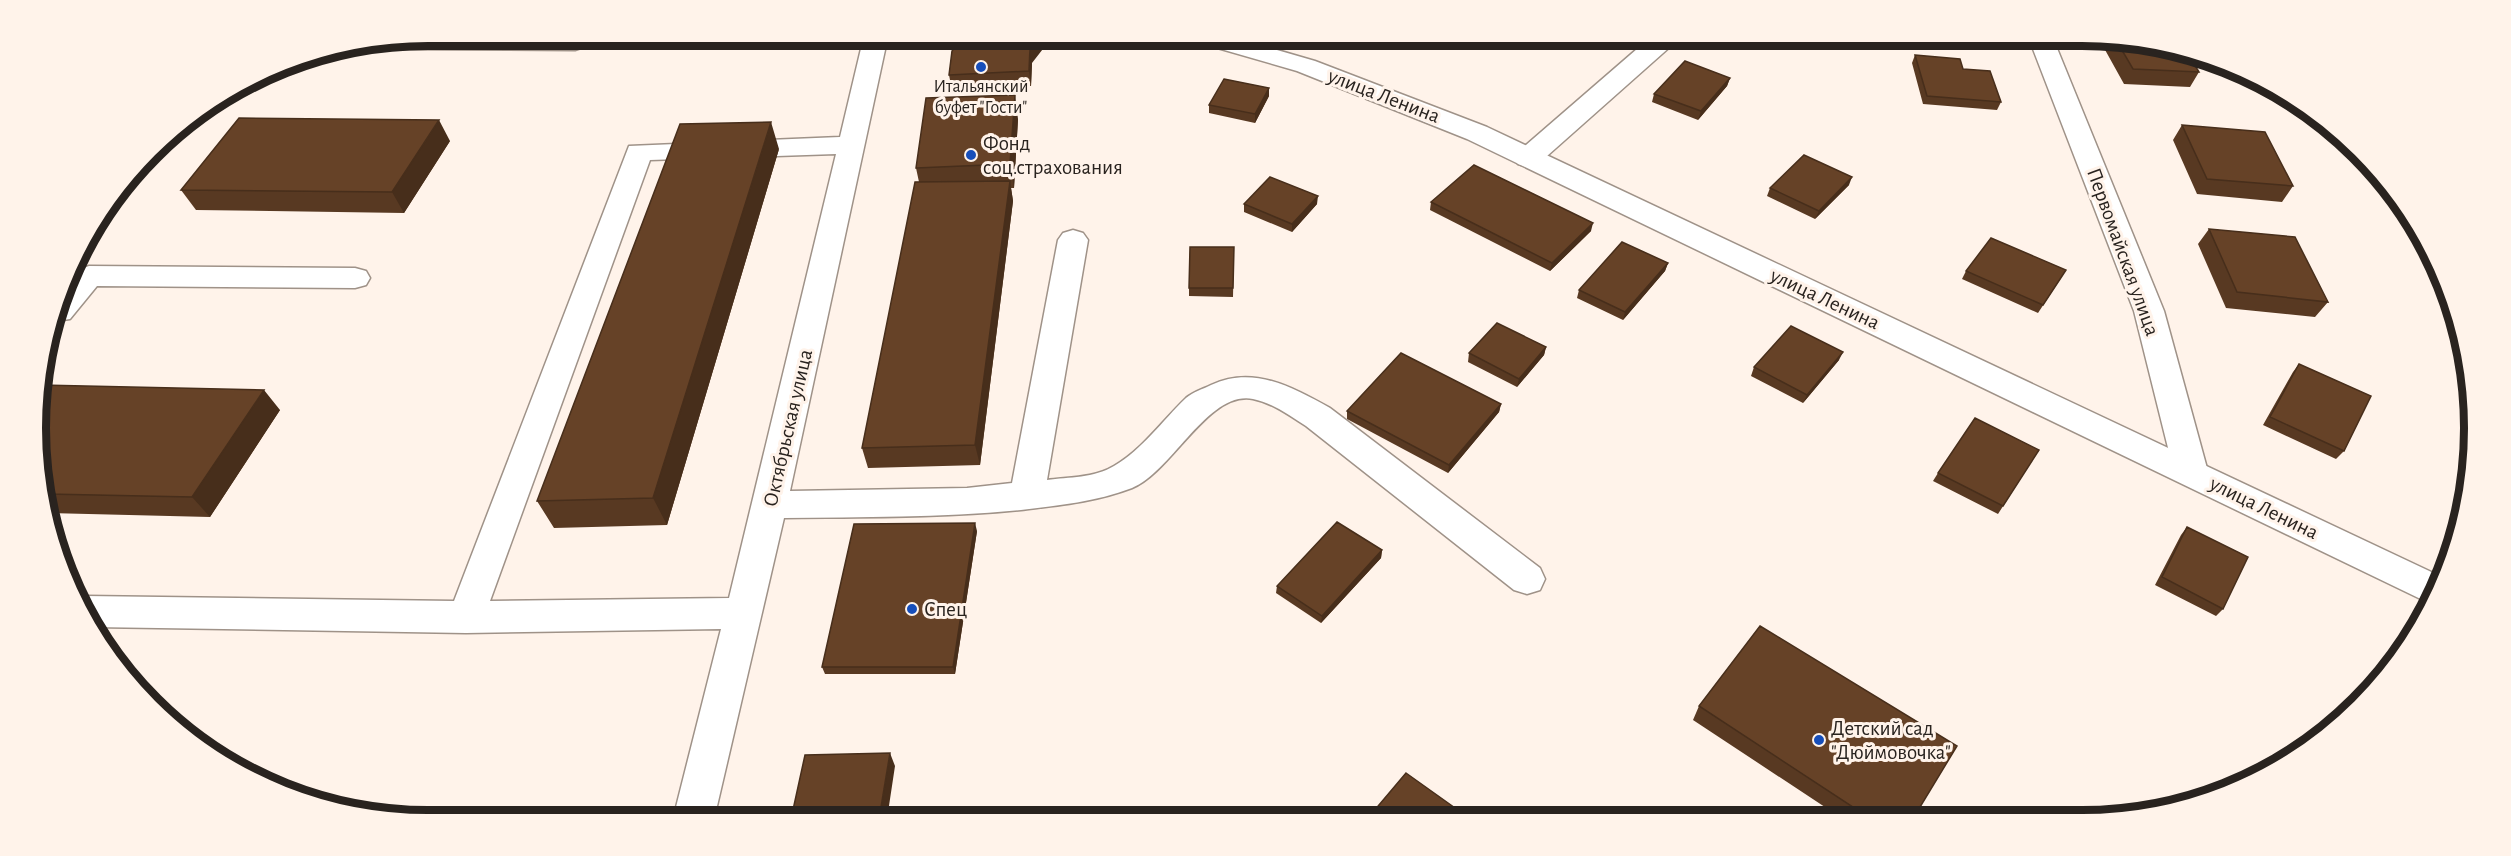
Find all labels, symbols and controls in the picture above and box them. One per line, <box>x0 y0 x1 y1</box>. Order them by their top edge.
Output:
marker: Итальянский буфет "Гости" <box>974 60 988 74</box>
street label: улица Ленина <box>1324 65 1443 127</box>
place label: Итальянский буфет "Гости" <box>934 78 1028 117</box>
place label: Фонд соц.страхования <box>983 133 1123 178</box>
marker: Фонд соц.страхования <box>964 148 978 162</box>
street label: Первомайская улица <box>2083 165 2163 339</box>
street label: улица Ленина <box>1766 264 1883 334</box>
street label: Октябрьская улица <box>760 347 816 509</box>
street label: улица Ленина <box>2205 472 2322 543</box>
place label: Спец <box>924 599 967 620</box>
marker: Спец <box>905 602 919 616</box>
place label: Детский сад "Дюймовочка" <box>1831 718 1951 763</box>
marker: Детский сад "Дюймовочка" <box>1812 733 1826 747</box>

